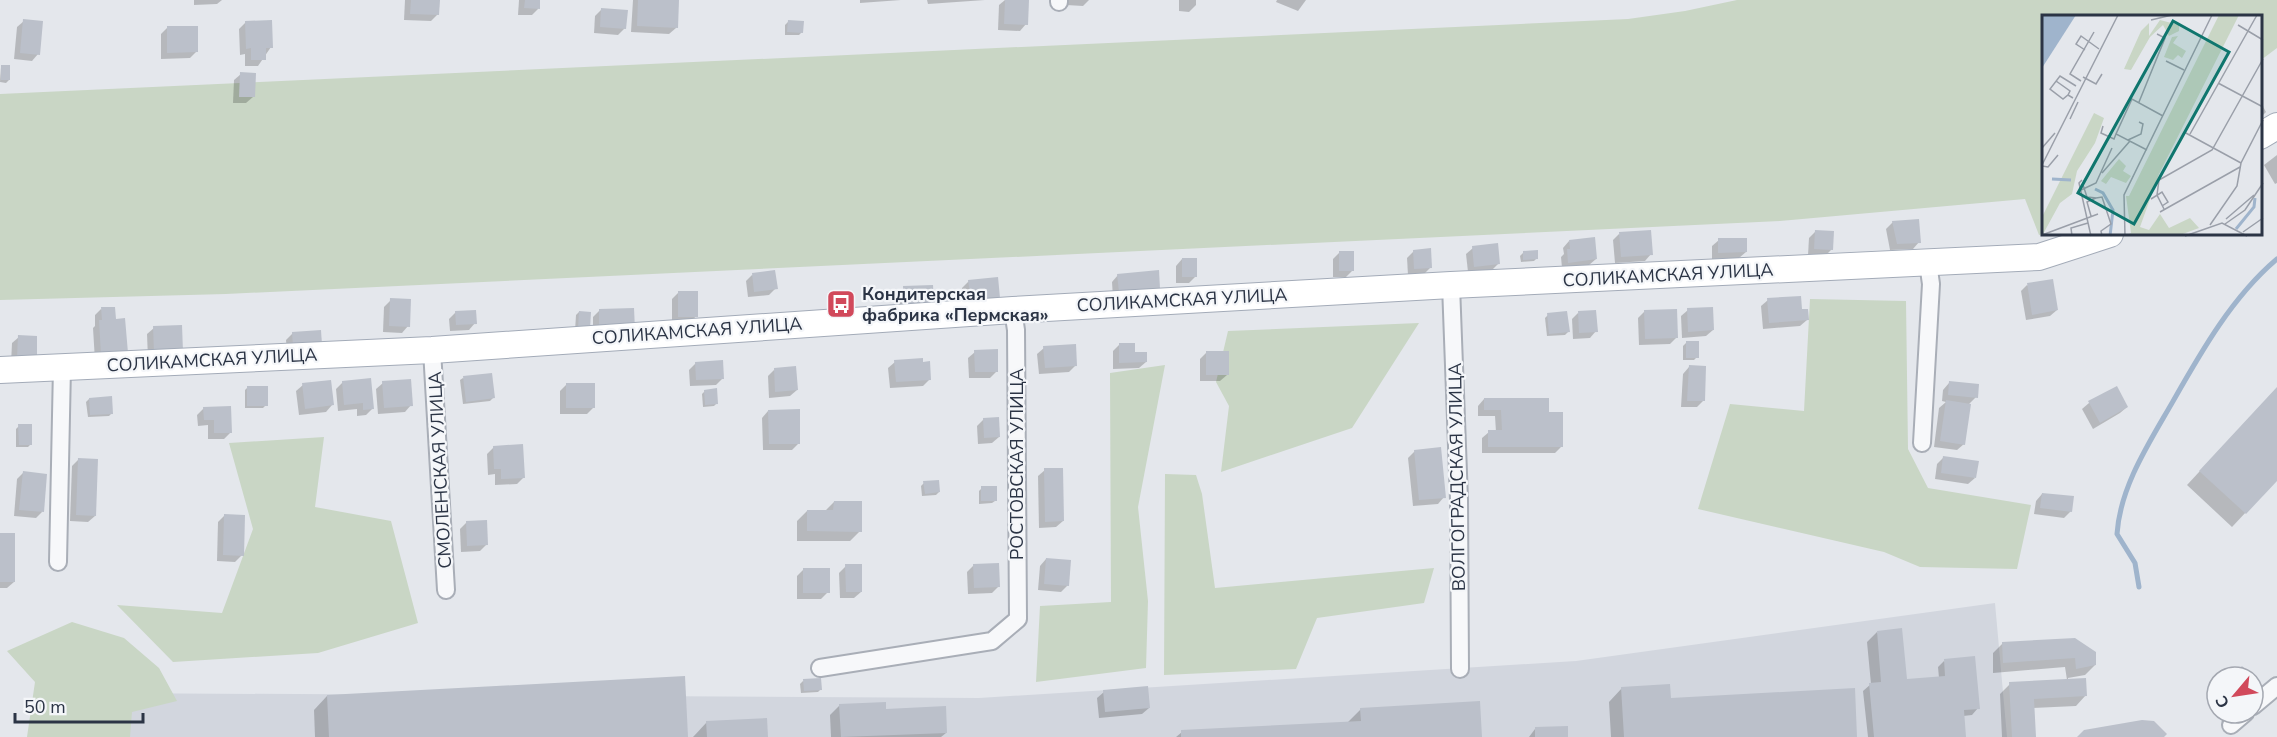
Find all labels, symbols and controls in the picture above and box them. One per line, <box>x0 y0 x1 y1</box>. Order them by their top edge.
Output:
inset map <box>2042 15 2262 236</box>
street label: СОЛИКАМСКАЯ УЛИЦА <box>1562 257 1774 293</box>
place label: Кондитерская фабрика «Пермская» <box>862 282 1049 327</box>
street label: СОЛИКАМСКАЯ УЛИЦА <box>1076 282 1288 318</box>
bus stop icon: Кондитерская фабрика «Пермская» <box>825 288 857 320</box>
street label: СОЛИКАМСКАЯ УЛИЦА <box>591 312 803 350</box>
street label: СОЛИКАМСКАЯ УЛИЦА <box>106 342 318 378</box>
street label: ВОЛГОГРАДСКАЯ УЛИЦА <box>1443 363 1471 591</box>
street label: РОСТОВСКАЯ УЛИЦА <box>1005 368 1029 560</box>
street label: СМОЛЕНСКАЯ УЛИЦА <box>423 371 457 569</box>
north arrow <box>2205 665 2265 725</box>
scale bar <box>15 686 142 724</box>
text: С <box>2210 692 2235 712</box>
text: 50 m <box>24 695 66 719</box>

